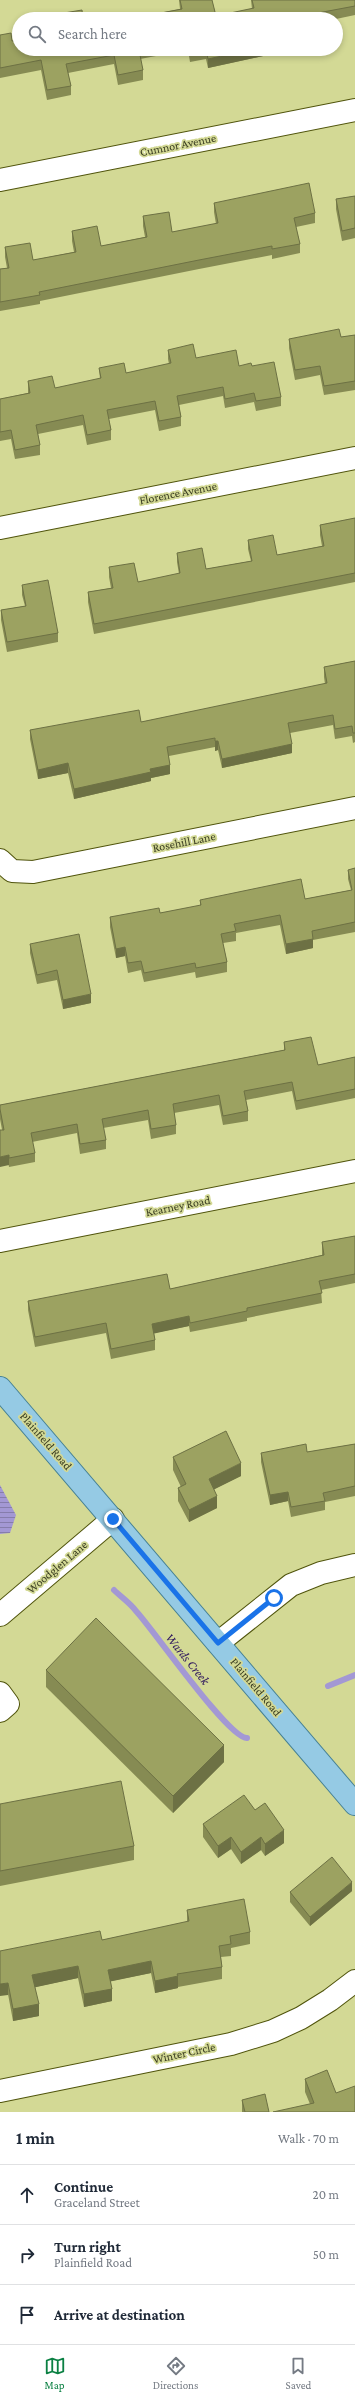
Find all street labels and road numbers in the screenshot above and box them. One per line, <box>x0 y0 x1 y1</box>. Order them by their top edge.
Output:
street label: Cumnor Avenue <box>139 131 217 159</box>
street label: Florence Avenue <box>138 479 218 507</box>
street label: Rosehill Lane <box>151 829 217 855</box>
street label: Kearney Road <box>144 1193 212 1219</box>
street label: Plainfield Road <box>17 1409 75 1473</box>
street label: Woodglen Lane <box>24 1538 90 1596</box>
street label: Plainfield Road <box>227 1655 285 1720</box>
street label: Winter Circle <box>151 2040 217 2066</box>

